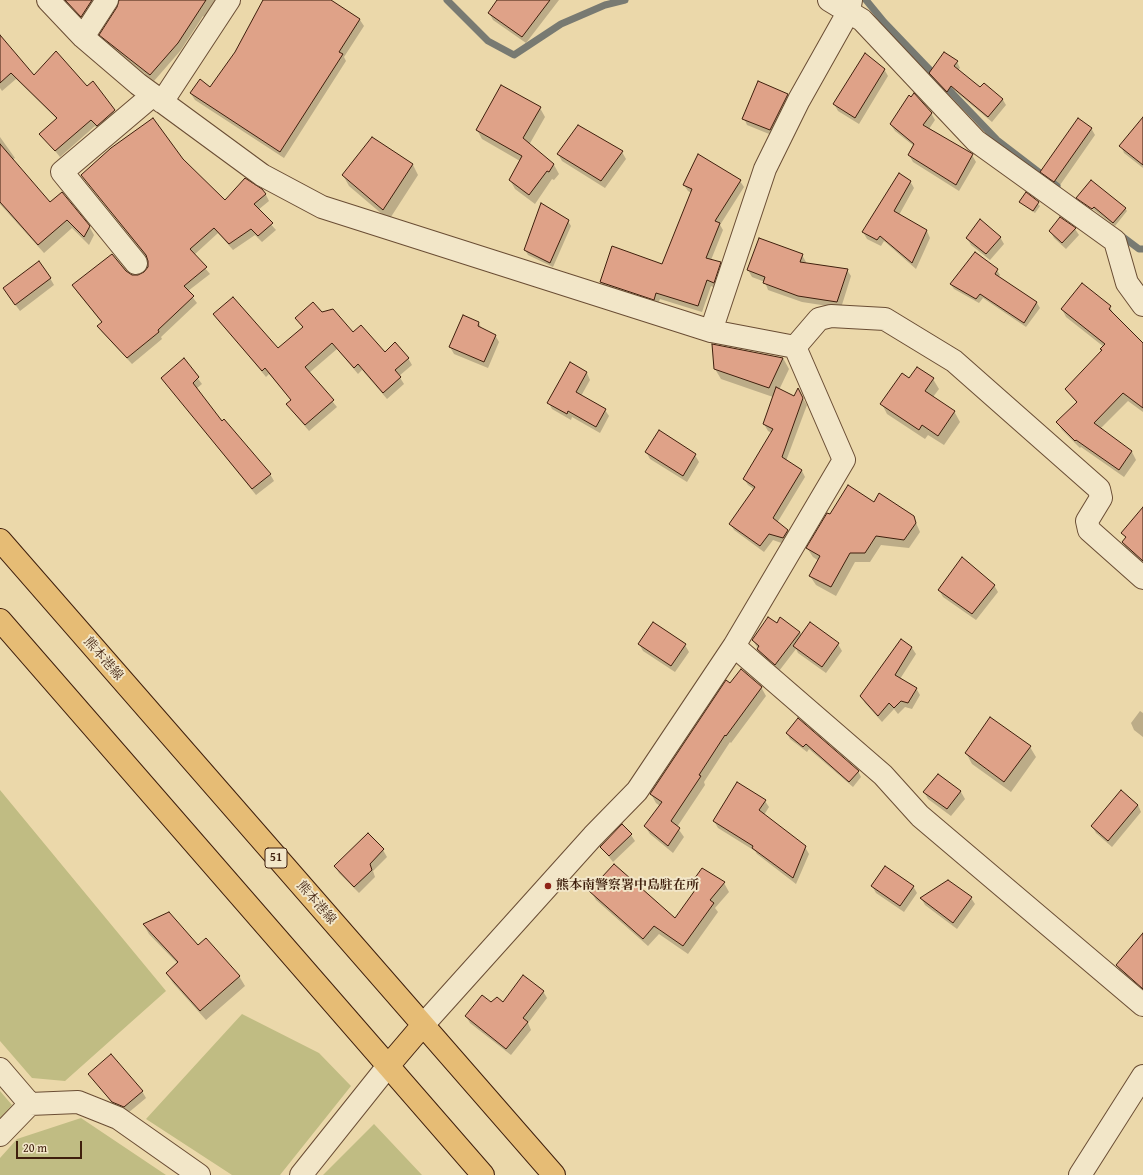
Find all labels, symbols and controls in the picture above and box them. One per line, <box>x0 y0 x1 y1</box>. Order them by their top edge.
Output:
street label: 熊本港線 <box>80 634 126 684</box>
road number: 51 <box>265 848 287 868</box>
street label: 熊本港線 <box>293 878 339 928</box>
place label: 熊本南警察署中島駐在所 <box>556 878 699 894</box>
marker: 熊本南警察署中島駐在所 <box>543 881 553 891</box>
scale bar <box>18 1133 84 1159</box>
text: 20 m <box>23 1139 47 1156</box>

